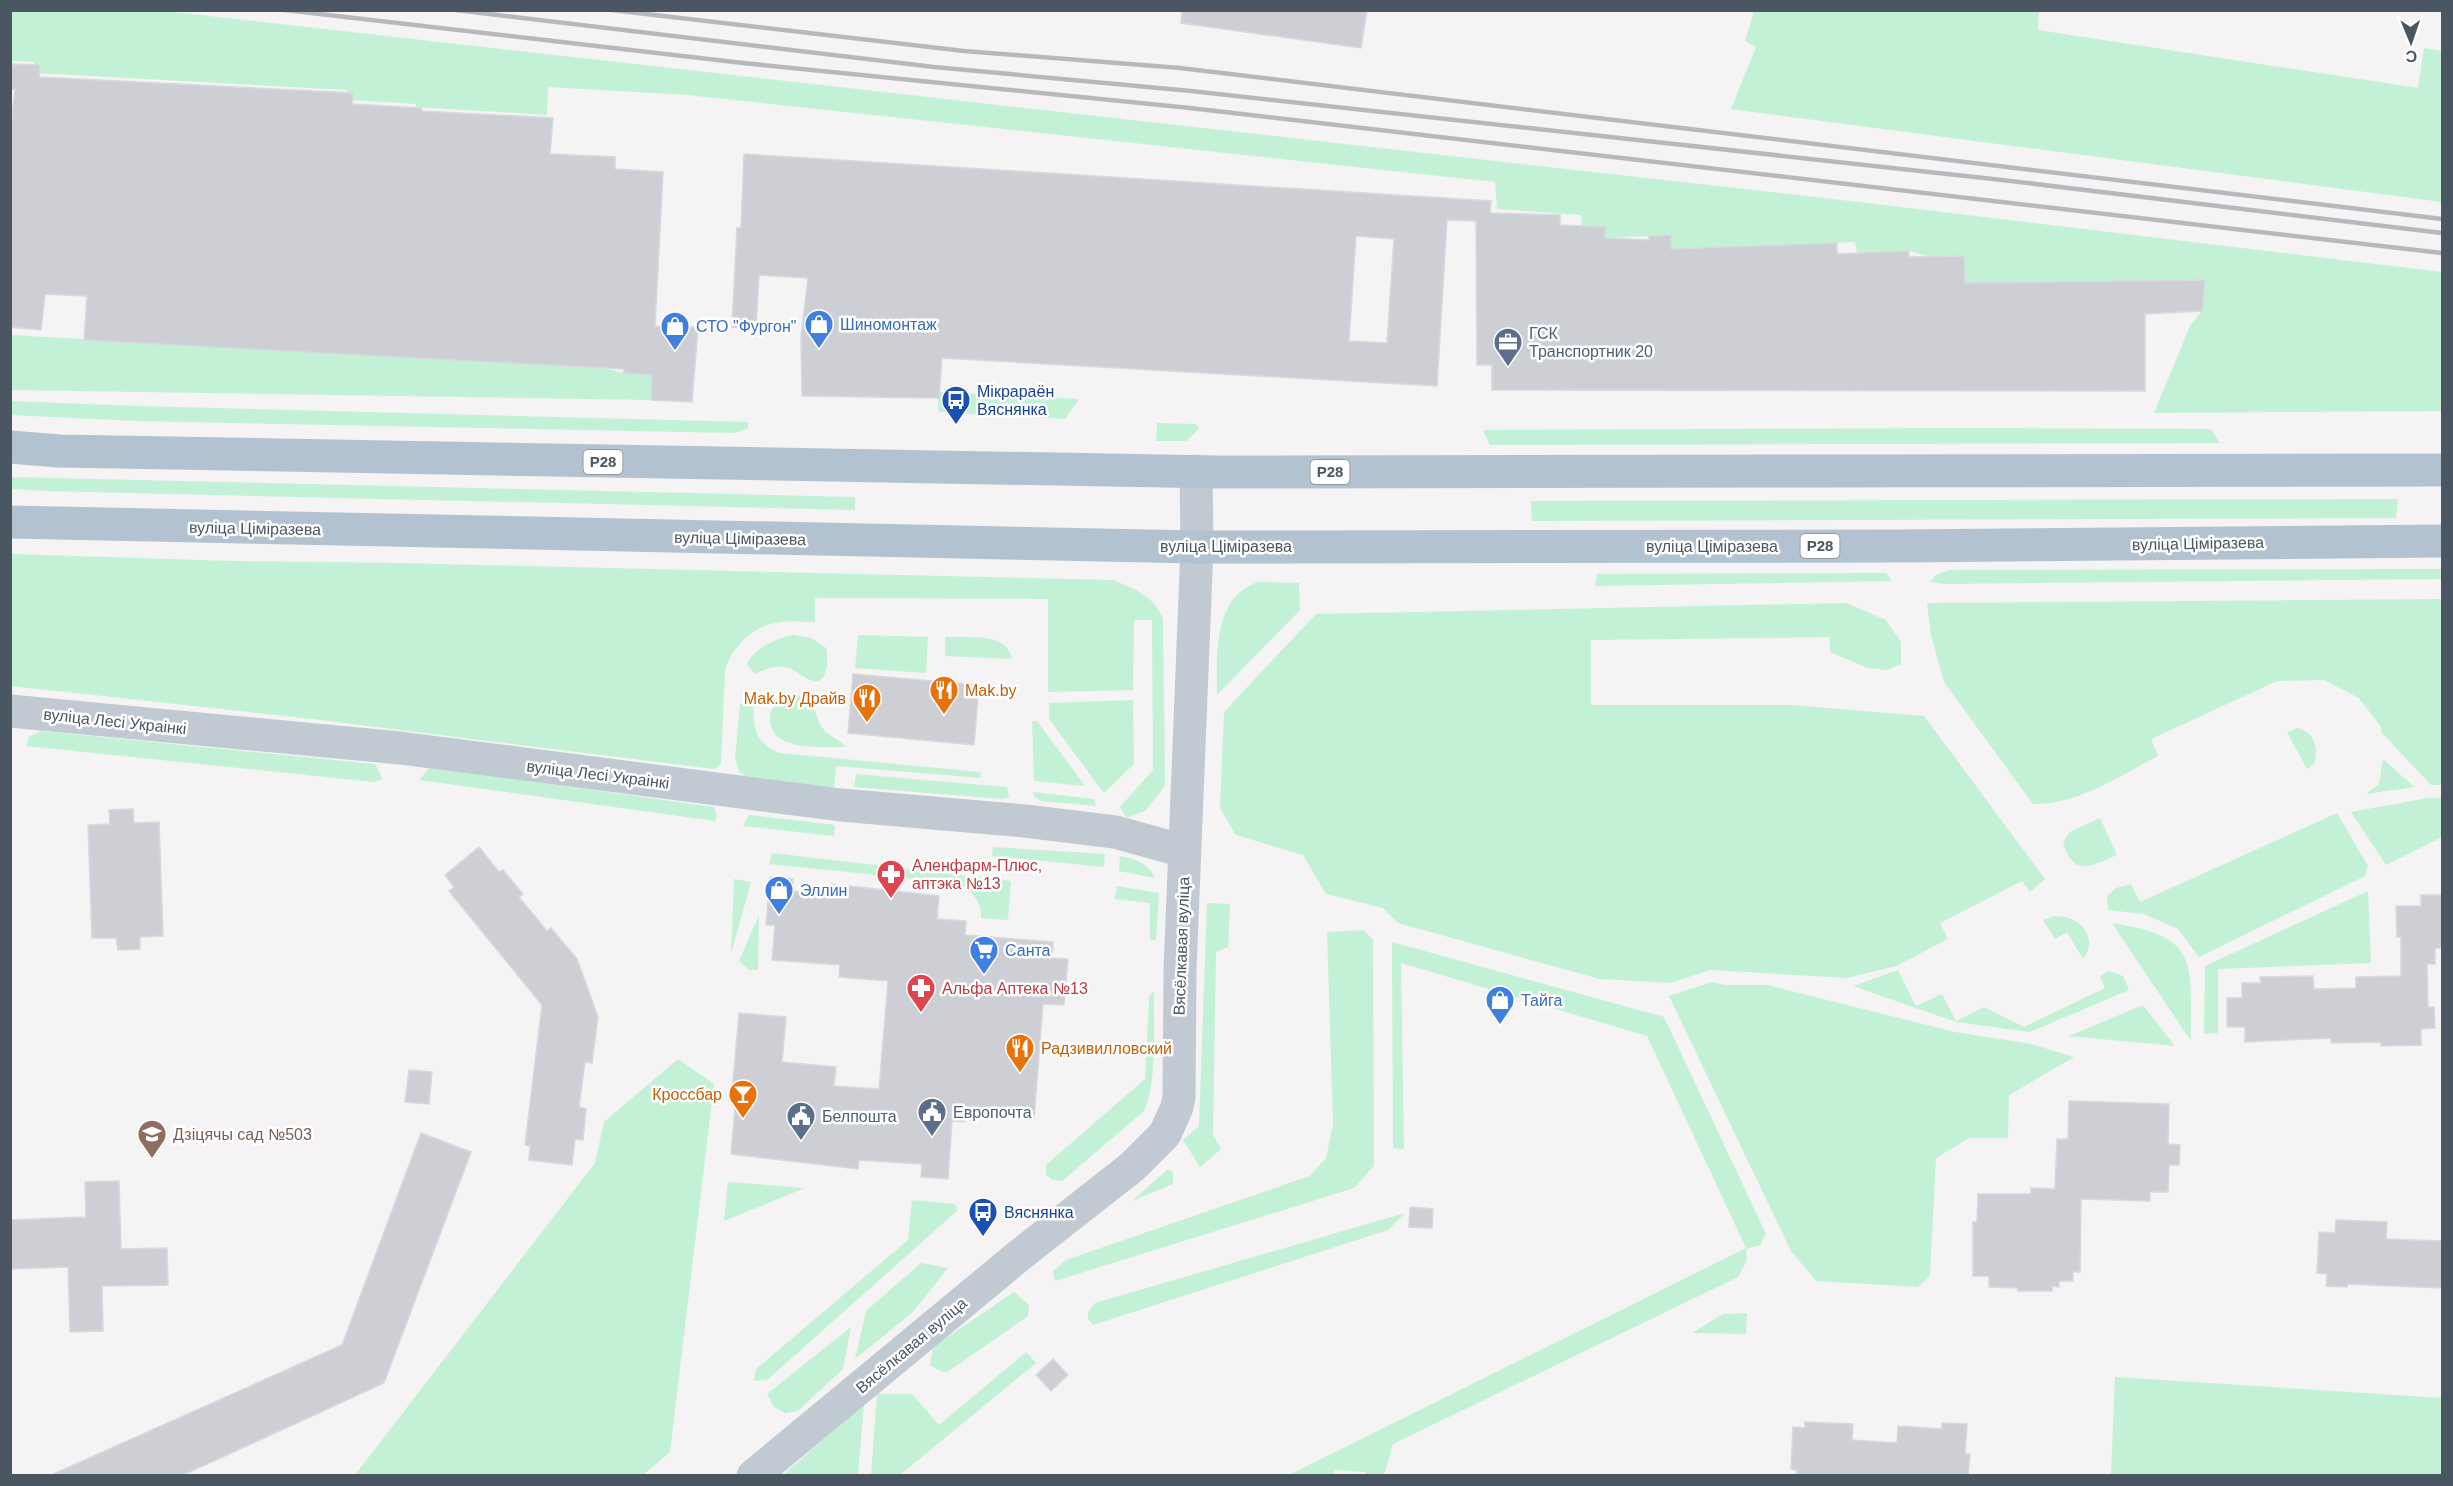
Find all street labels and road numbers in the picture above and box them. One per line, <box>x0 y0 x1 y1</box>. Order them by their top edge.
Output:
road number: Р28 <box>584 450 622 474</box>
road number: Р28 <box>1310 460 1350 484</box>
street label: вуліца Ціміразева <box>189 519 321 538</box>
street label: вуліца Ціміразева <box>674 529 806 548</box>
road number: Р28 <box>1800 534 1840 558</box>
street label: вуліца Ціміразева <box>2132 534 2264 553</box>
street label: вуліца Ціміразева <box>1160 538 1292 555</box>
street label: вуліца Ціміразева <box>1646 538 1778 555</box>
street label: вуліца Лесі Украінкі <box>43 706 187 737</box>
street label: вуліца Лесі Украінкі <box>526 757 670 792</box>
street label: Вясёлкавая вуліца <box>1171 876 1192 1016</box>
street label: Вясёлкавая вуліца <box>853 1294 970 1396</box>

